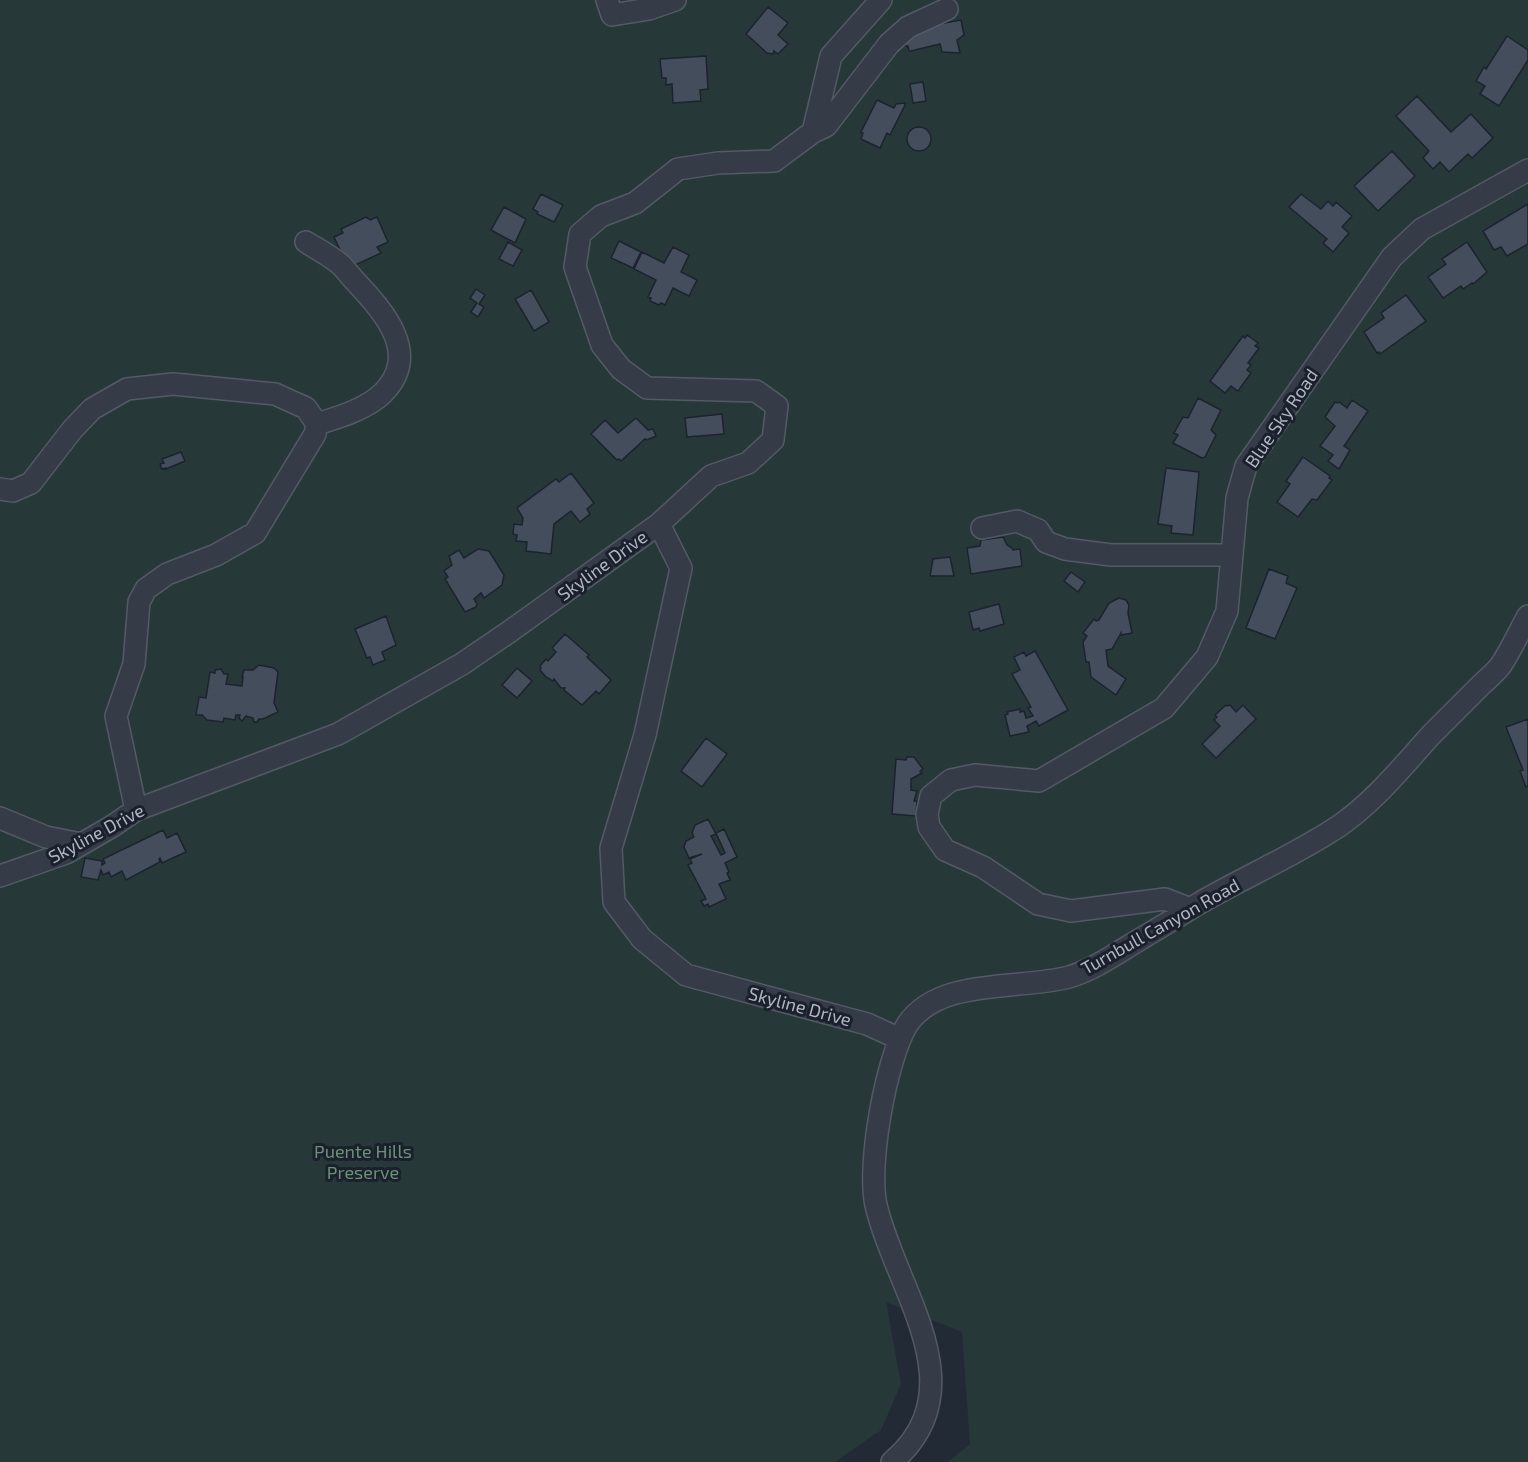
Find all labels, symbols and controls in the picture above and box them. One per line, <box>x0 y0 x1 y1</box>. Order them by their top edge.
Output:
street label: Blue Sky Road <box>1240 364 1322 472</box>
street label: Skyline Drive <box>553 525 651 605</box>
street label: Skyline Drive <box>44 799 148 867</box>
street label: Turnbull Canyon Road <box>1077 873 1243 979</box>
street label: Skyline Drive <box>746 982 854 1030</box>
park label: Puente Hills Preserve <box>314 1140 412 1183</box>

